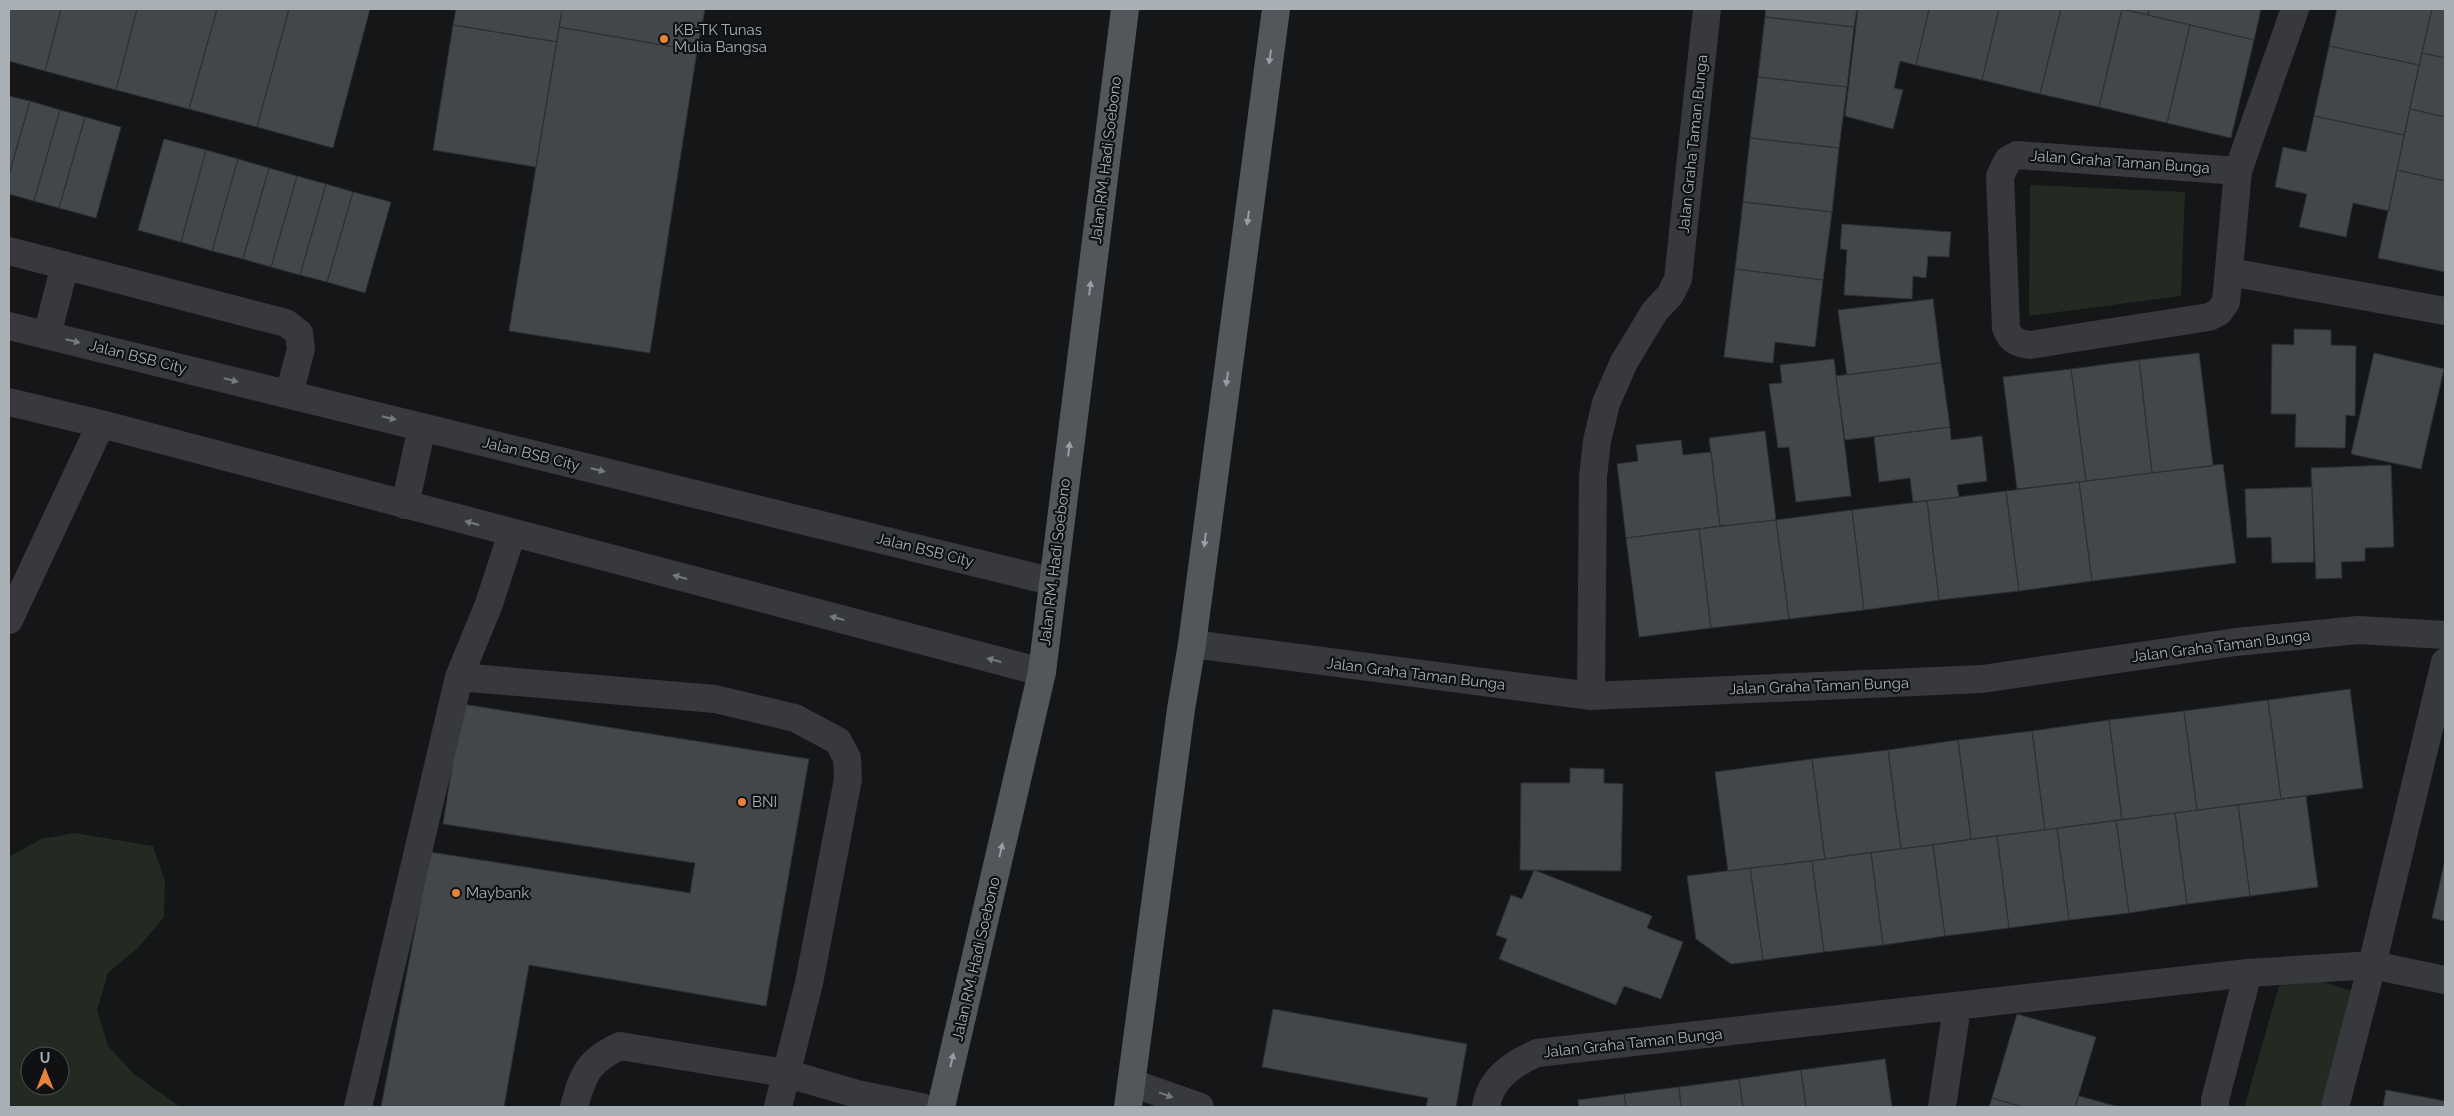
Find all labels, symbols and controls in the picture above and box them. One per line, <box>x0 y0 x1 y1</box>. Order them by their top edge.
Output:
place label: KB-TK Tunas Mulia Bangsa <box>674 21 767 56</box>
marker: KB-TK Tunas Mulia Bangsa <box>658 33 670 45</box>
one-way arrow <box>1266 49 1274 65</box>
street label: Jalan Graha Taman Bunga <box>1675 54 1711 234</box>
street label: Jalan RM. Hadi Soebono <box>1087 75 1125 244</box>
street label: Jalan Graha Taman Bunga <box>2030 147 2210 177</box>
one-way arrow <box>1244 210 1252 226</box>
one-way arrow <box>1086 280 1094 296</box>
street label: Jalan BSB City <box>87 336 189 378</box>
one-way arrow <box>66 337 81 345</box>
one-way arrow <box>1223 372 1231 388</box>
one-way arrow <box>224 376 239 384</box>
one-way arrow <box>381 415 396 423</box>
street label: Jalan BSB City <box>480 433 582 475</box>
one-way arrow <box>1065 441 1073 457</box>
one-way arrow <box>590 466 605 474</box>
street label: Jalan RM. Hadi Soebono <box>1036 477 1074 646</box>
one-way arrow <box>464 519 480 527</box>
street label: Jalan BSB City <box>874 529 976 571</box>
one-way arrow <box>1201 533 1209 549</box>
one-way arrow <box>672 573 688 581</box>
one-way arrow <box>830 614 845 622</box>
street label: Jalan Graha Taman Bunga <box>2131 626 2311 666</box>
street label: Jalan Graha Taman Bunga <box>1326 654 1506 694</box>
one-way arrow <box>987 655 1002 663</box>
street label: Jalan Graha Taman Bunga <box>1729 674 1909 698</box>
place label: BNI <box>752 793 777 811</box>
marker: BNI <box>736 796 748 808</box>
one-way arrow <box>997 843 1005 858</box>
street label: Jalan RM. Hadi Soebono <box>948 875 1004 1043</box>
place label: Maybank <box>466 884 529 902</box>
marker: Maybank <box>450 887 462 899</box>
street label: Jalan Graha Taman Bunga <box>1543 1025 1723 1061</box>
north arrow <box>20 1046 70 1096</box>
text: U <box>40 1050 50 1066</box>
one-way arrow <box>948 1052 956 1067</box>
one-way arrow <box>1159 1091 1174 1099</box>

